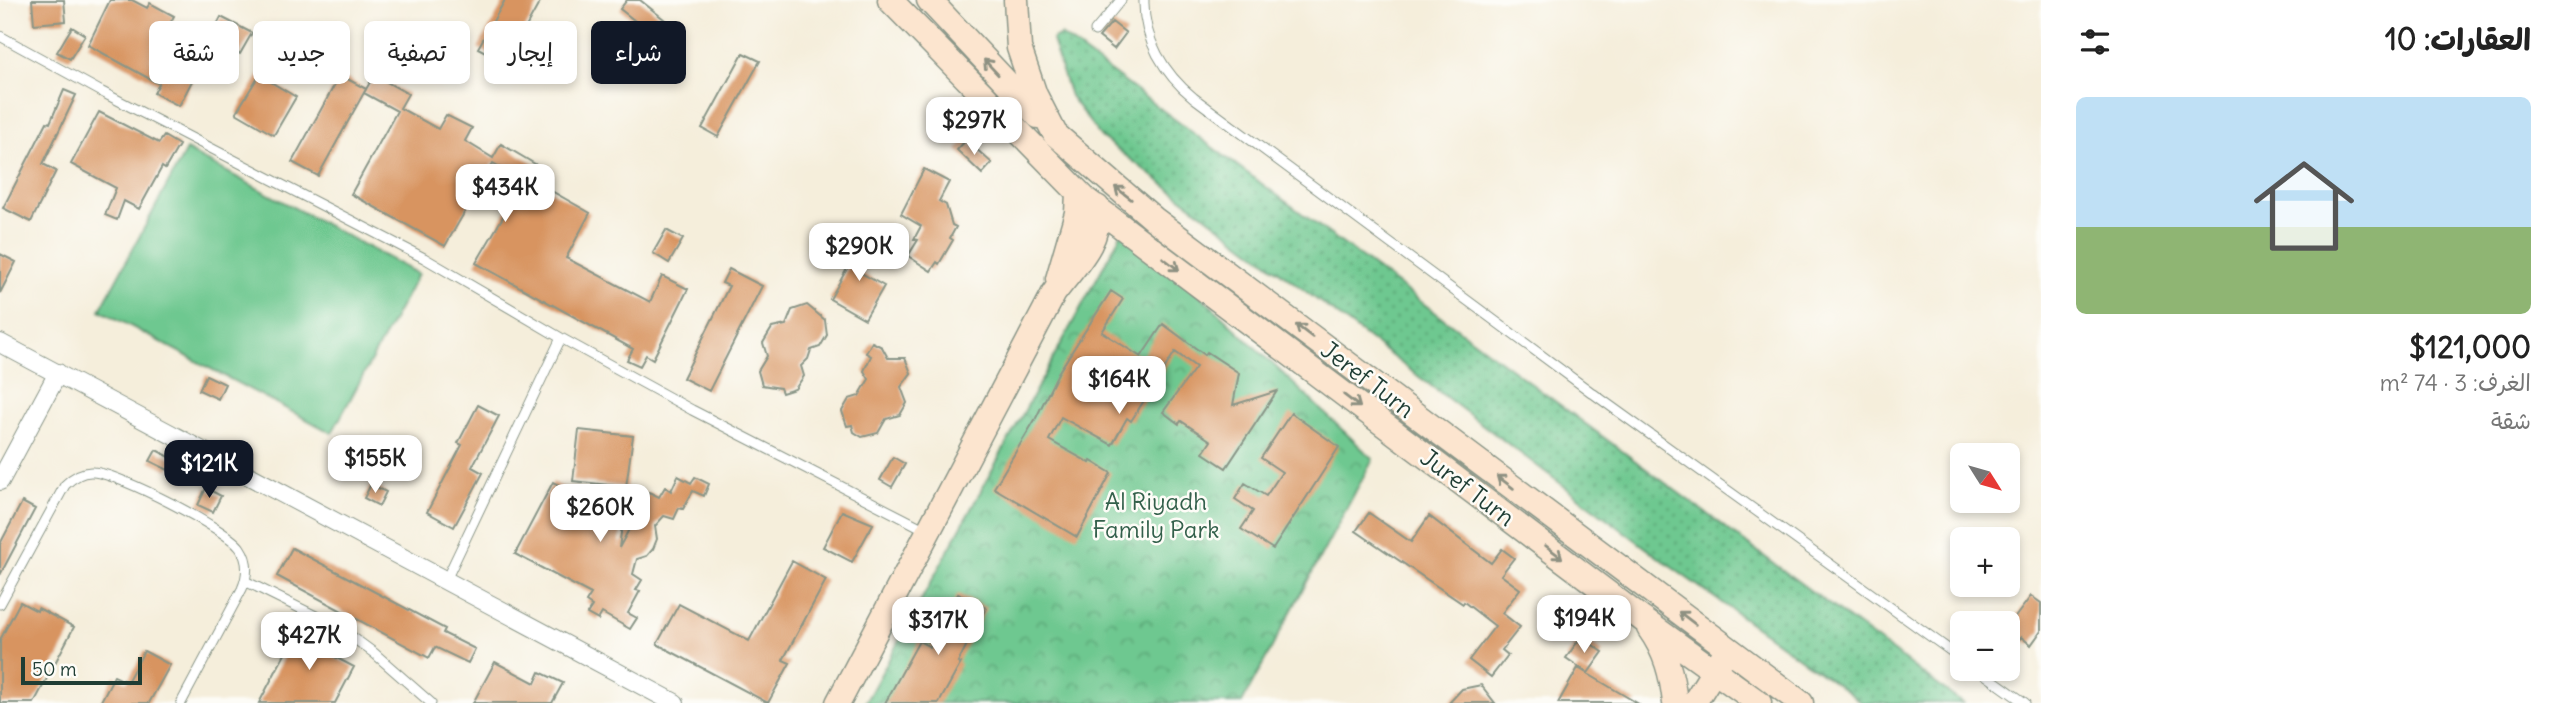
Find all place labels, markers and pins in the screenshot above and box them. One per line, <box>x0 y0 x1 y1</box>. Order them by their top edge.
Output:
pin: $297K <box>925 97 1023 157</box>
pin: $434K <box>456 164 554 224</box>
pin: $290K <box>810 224 908 283</box>
pin: $164K <box>1070 356 1168 416</box>
pin: $155K <box>326 435 424 495</box>
pin: $121K <box>160 440 258 500</box>
pin: $260K <box>551 484 649 544</box>
pin: $194K <box>1535 596 1633 655</box>
pin: $317K <box>889 598 987 657</box>
pin: $427K <box>260 612 358 672</box>

